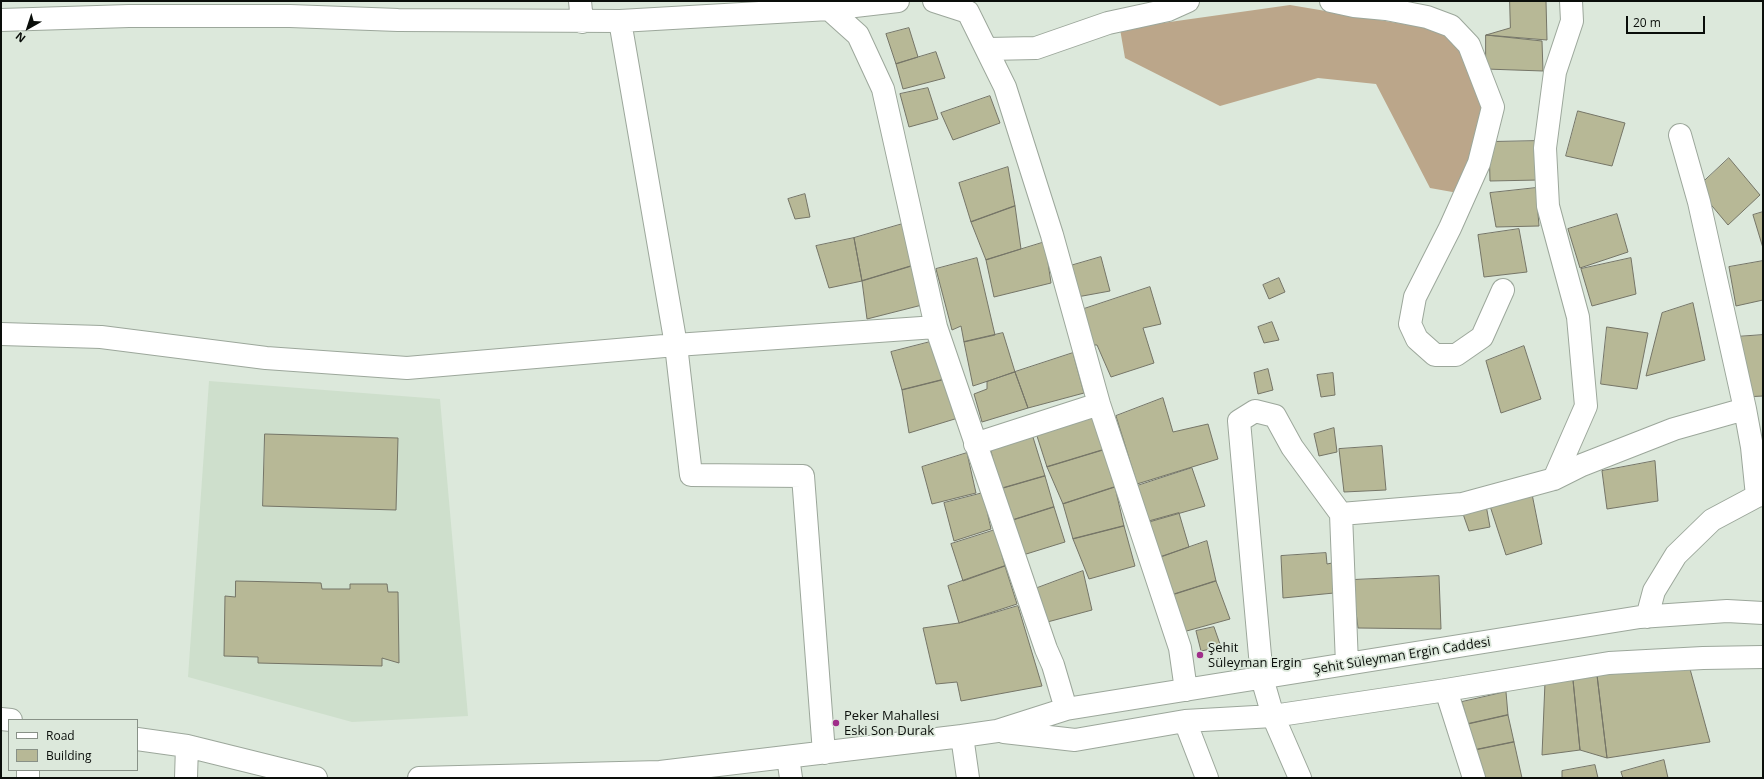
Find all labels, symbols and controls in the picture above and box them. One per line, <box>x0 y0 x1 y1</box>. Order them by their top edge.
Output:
north arrow <box>8 8 48 48</box>
scale bar <box>1628 8 1707 34</box>
text: 20 m <box>1633 14 1661 31</box>
text: N <box>12 29 28 46</box>
street label: Şehit Süleyman Ergin Caddesi <box>1312 634 1492 678</box>
place label: Şehit Süleyman Ergin <box>1208 640 1302 671</box>
marker: Şehit Süleyman Ergin <box>1195 650 1205 660</box>
place label: Peker Mahallesi Eski Son Durak <box>844 708 939 739</box>
marker: Peker Mahallesi Eski Son Durak <box>831 718 841 728</box>
legend <box>8 719 138 771</box>
text: Road <box>46 727 75 744</box>
text: Building <box>46 747 91 764</box>

